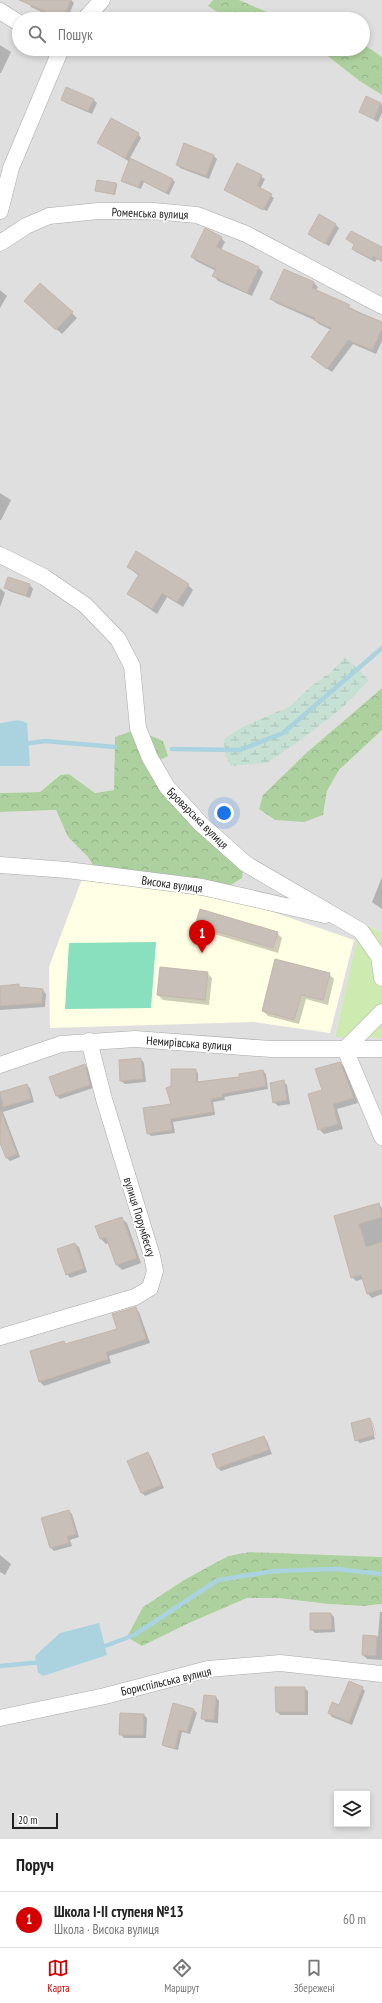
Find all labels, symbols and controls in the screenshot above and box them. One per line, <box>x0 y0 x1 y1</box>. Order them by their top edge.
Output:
search box <box>12 12 370 56</box>
icon: search <box>26 23 48 45</box>
text: Пошук <box>58 25 93 44</box>
street label: Роменська вулиця <box>111 204 189 222</box>
street label: Броварська вулиця <box>164 784 232 852</box>
your location <box>214 803 234 823</box>
street label: Висока вулиця <box>141 872 204 896</box>
pin: 1 <box>189 920 215 953</box>
street label: Немирівська вулиця <box>146 1033 233 1053</box>
street label: вулиця Порумбеску <box>121 1175 159 1259</box>
street label: Бориспільська вулиця <box>119 1663 213 1699</box>
map controls <box>334 1791 370 1827</box>
button: layers <box>334 1791 370 1827</box>
scale bar <box>12 1811 58 1830</box>
text: 20 m <box>18 1813 37 1827</box>
text: Поруч <box>16 1854 54 1876</box>
text: Школа I-II ступеня №13 <box>54 1902 184 1921</box>
text: 1 <box>26 1911 32 1928</box>
text: 60 m <box>343 1911 366 1928</box>
text: Школа · Висока вулиця <box>54 1921 159 1938</box>
tab: Карта <box>47 1957 70 1995</box>
tab: Маршрут <box>164 1957 199 1995</box>
tab: Збережені <box>294 1957 335 1995</box>

